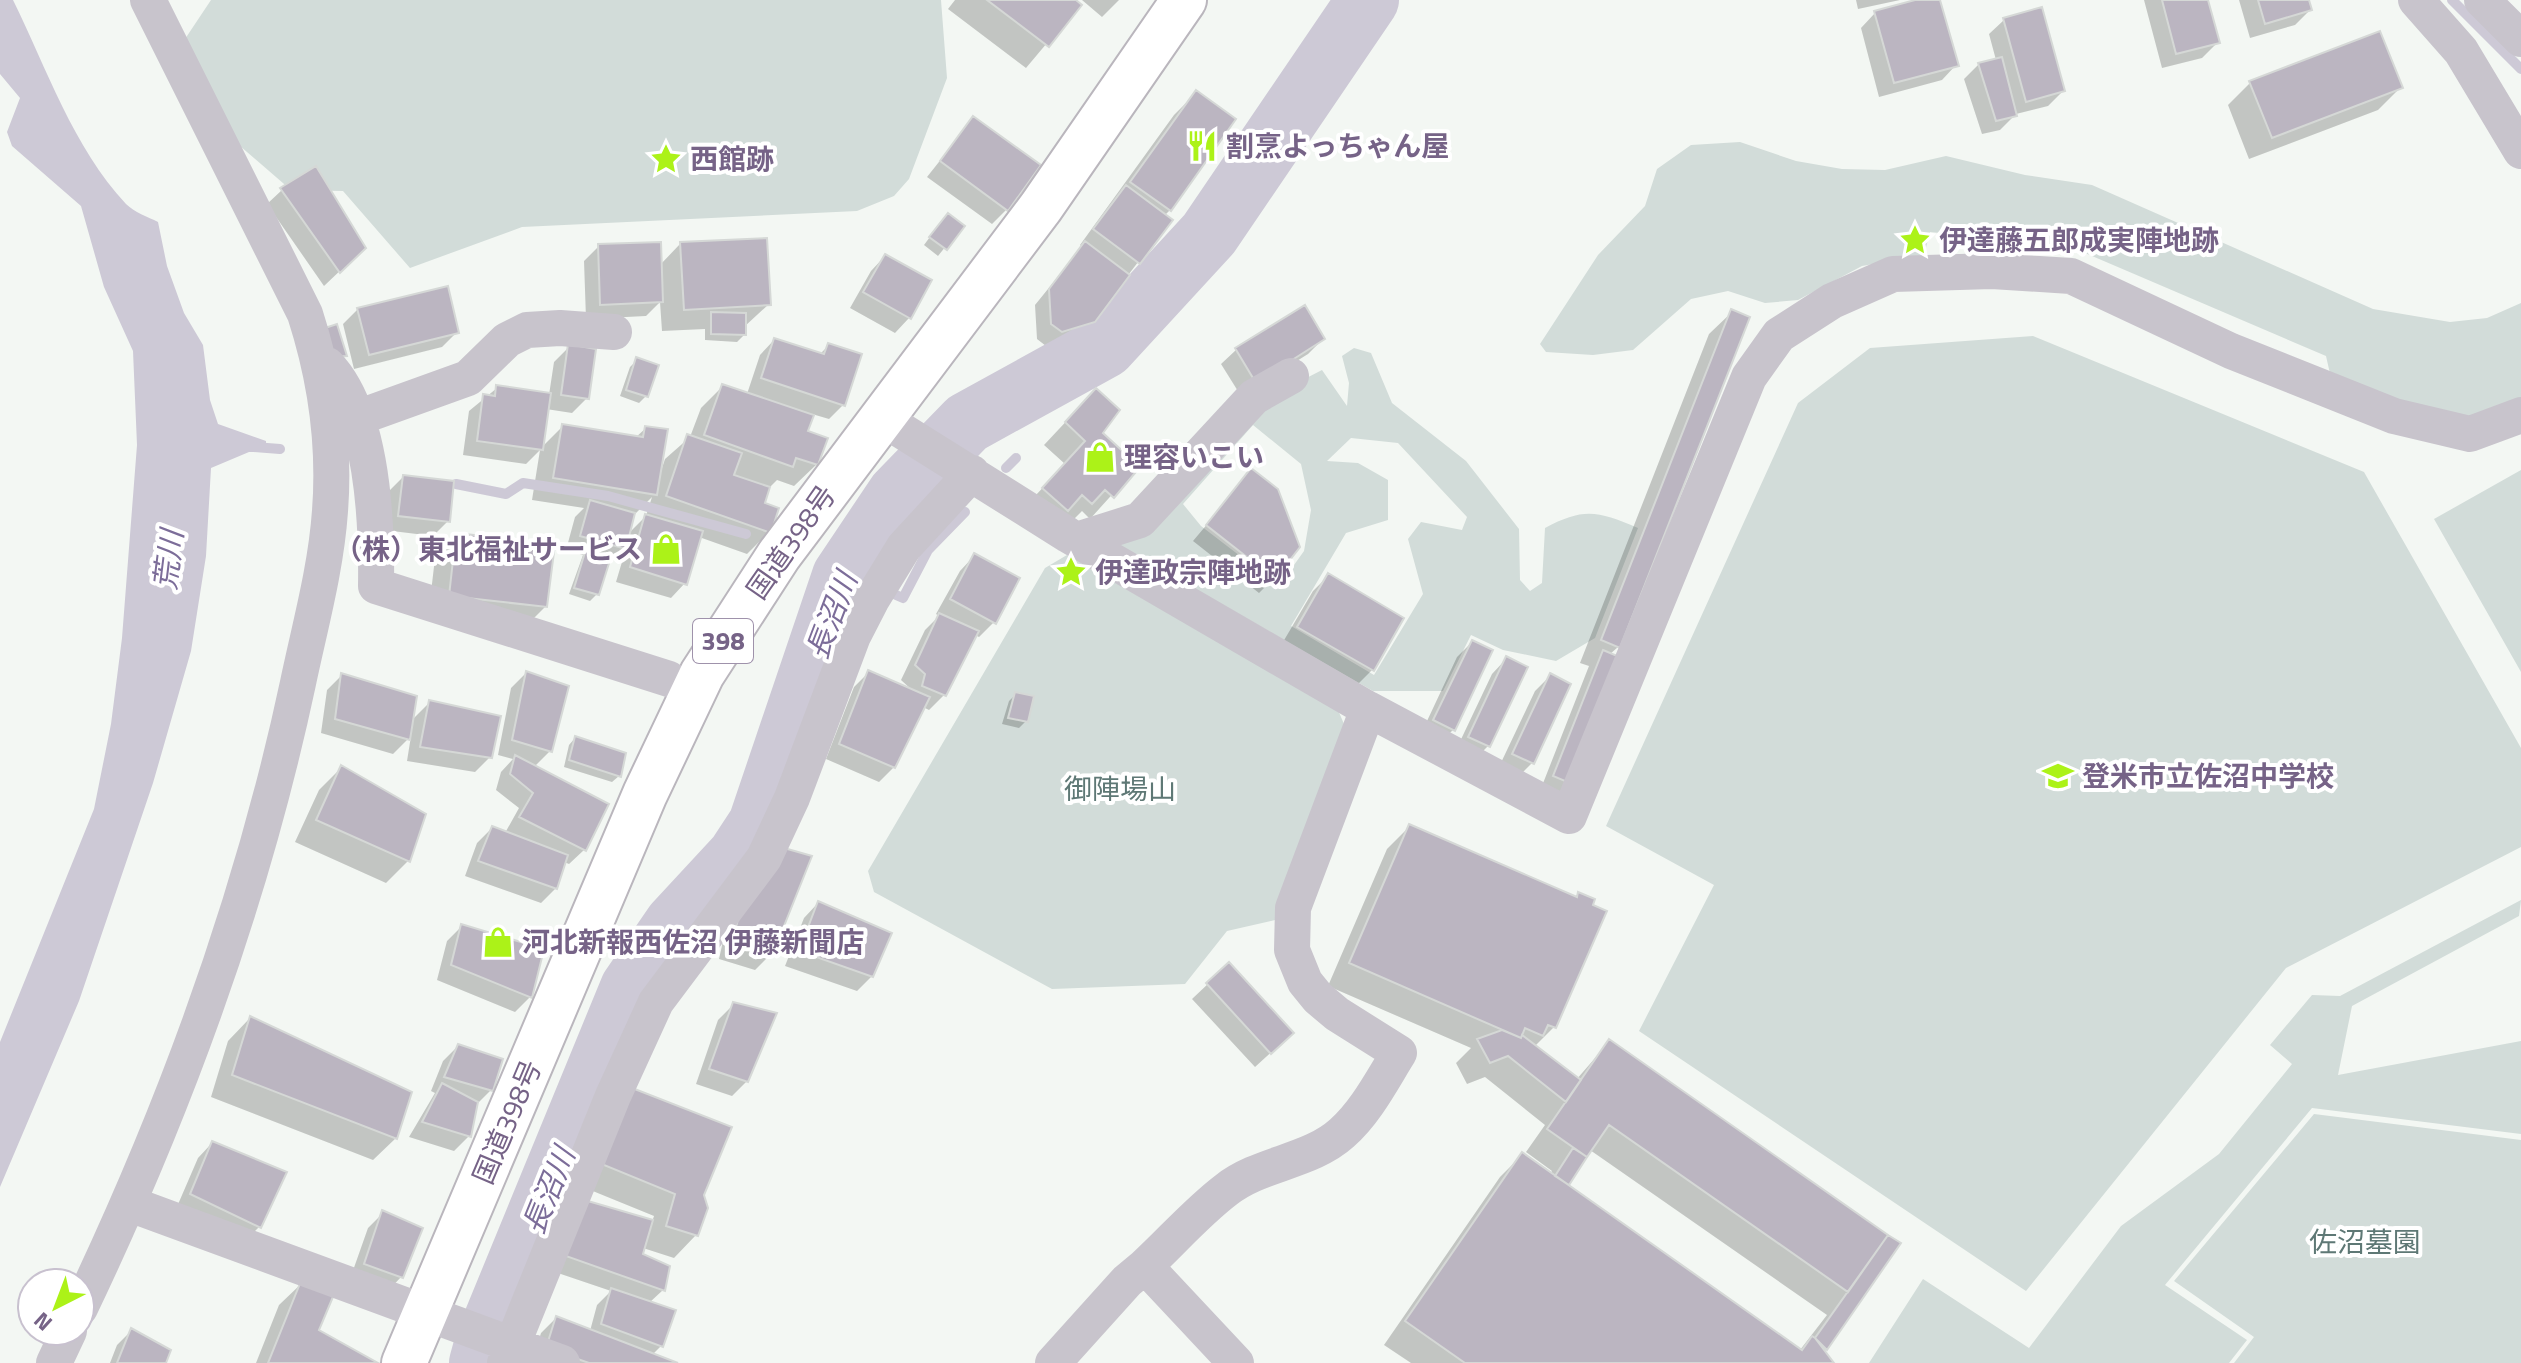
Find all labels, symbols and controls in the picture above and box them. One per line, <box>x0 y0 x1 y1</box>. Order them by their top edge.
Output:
place label: 割烹よっちゃん屋 <box>1226 124 1449 167</box>
restaurant icon: 割烹よっちゃん屋 <box>1185 129 1219 163</box>
place label: 西館跡 <box>690 137 774 180</box>
place icon: 西館跡 <box>649 142 683 176</box>
place label: 伊達藤五郎成実陣地跡 <box>1939 218 2219 261</box>
place icon: 伊達藤五郎成実陣地跡 <box>1898 223 1932 257</box>
place label: 理容いこい <box>1124 435 1264 478</box>
shop icon: 理容いこい <box>1083 440 1117 474</box>
street label: 国道398号 <box>735 476 846 608</box>
water label: 荒川 <box>142 524 195 592</box>
place label: （株）東北福祉サービス <box>334 527 642 570</box>
shop icon: （株）東北福祉サービス <box>649 532 683 566</box>
place label: 伊達政宗陣地跡 <box>1095 550 1291 593</box>
place icon: 伊達政宗陣地跡 <box>1054 555 1088 589</box>
water label: 長沼川 <box>793 563 870 666</box>
road number: 398 <box>693 619 753 663</box>
place label: 登米市立佐沼中学校 <box>2082 754 2334 797</box>
school or university icon: 登米市立佐沼中学校 <box>2041 759 2075 793</box>
park label: 御陣場山 <box>1064 767 1176 810</box>
place label: 河北新報西佐沼 伊藤新聞店 <box>522 920 864 963</box>
shop icon: 河北新報西佐沼 伊藤新聞店 <box>481 925 515 959</box>
street label: 国道398号 <box>461 1053 552 1191</box>
water label: 長沼川 <box>510 1138 587 1241</box>
park label: 佐沼墓園 <box>2309 1220 2421 1263</box>
north arrow <box>16 1267 96 1347</box>
text: N <box>26 1304 60 1340</box>

